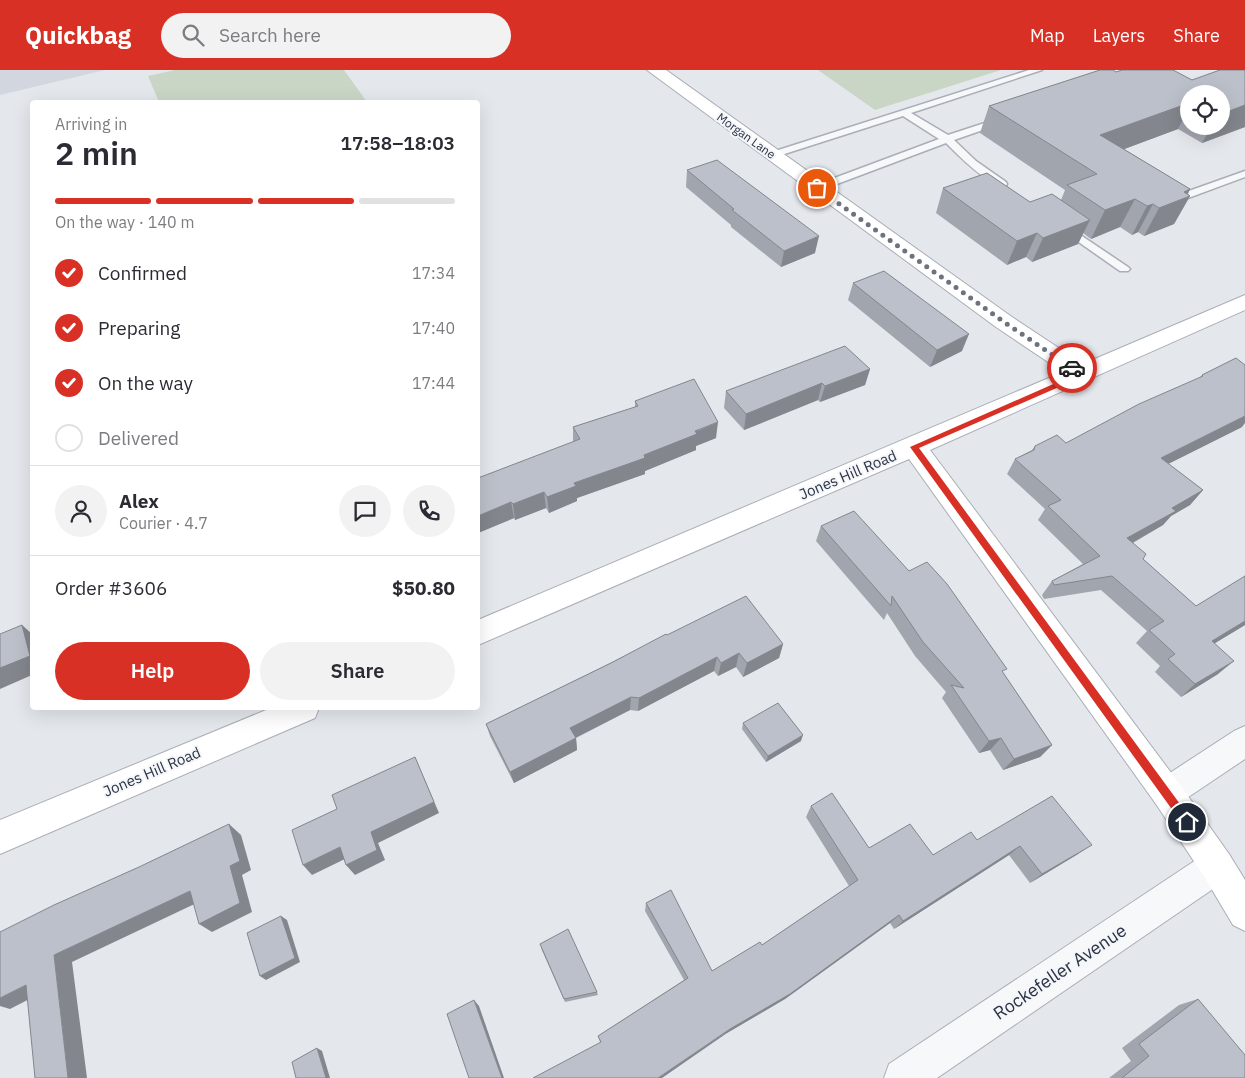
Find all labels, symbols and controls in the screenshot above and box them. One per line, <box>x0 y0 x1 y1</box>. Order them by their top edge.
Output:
search box <box>161 13 511 58</box>
text: Quickbag <box>25 19 131 51</box>
icon: search <box>179 21 207 49</box>
text: Search here <box>219 23 321 47</box>
text: Map <box>1030 24 1065 47</box>
text: Layers <box>1093 24 1145 47</box>
text: Share <box>1173 24 1220 47</box>
map controls <box>1180 85 1230 135</box>
button: locate <box>1180 85 1230 135</box>
street label: Morgan Lane <box>714 109 779 162</box>
text: Arriving in <box>55 114 127 134</box>
text: 17:58–18:03 <box>341 131 455 155</box>
text: 2 min <box>55 132 138 174</box>
pin <box>796 167 838 209</box>
icon: bag <box>803 174 831 202</box>
text: On the way · 140 m <box>55 212 194 232</box>
icon: check <box>55 259 83 287</box>
text: Confirmed <box>98 261 187 285</box>
text: 17:34 <box>412 263 455 283</box>
icon: check <box>55 314 83 342</box>
text: Preparing <box>98 316 180 340</box>
text: 17:40 <box>412 318 455 338</box>
courier <box>1047 343 1097 393</box>
icon: car <box>1058 354 1086 382</box>
icon: check <box>55 369 83 397</box>
text: On the way <box>98 371 193 395</box>
text: 17:44 <box>412 373 455 393</box>
text: Delivered <box>98 426 179 450</box>
street label: Jones Hill Road <box>796 445 899 504</box>
button: person <box>55 485 107 537</box>
button: chat <box>339 485 391 537</box>
button: phone <box>403 485 455 537</box>
text: Alex <box>119 489 159 513</box>
text: Courier · 4.7 <box>119 513 208 533</box>
text: Order #3606 <box>55 576 167 600</box>
text: $50.80 <box>392 576 455 600</box>
button: Help <box>55 642 250 700</box>
button: Share <box>260 642 455 700</box>
street label: Jones Hill Road <box>100 742 203 801</box>
pin <box>1166 801 1208 843</box>
icon: home <box>1173 808 1201 836</box>
street label: Rockefeller Avenue <box>989 918 1131 1025</box>

